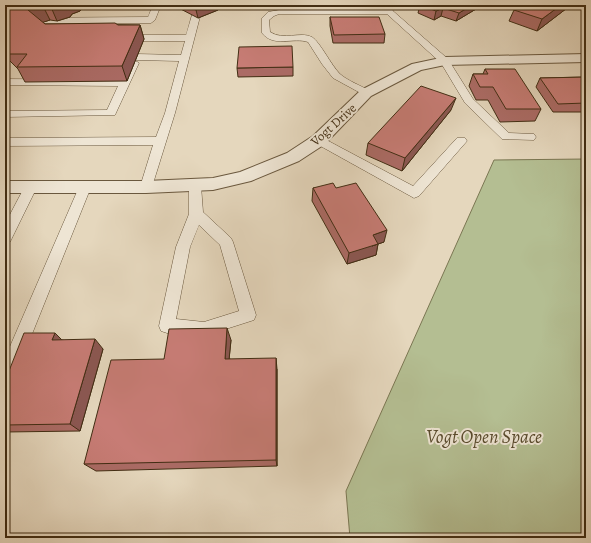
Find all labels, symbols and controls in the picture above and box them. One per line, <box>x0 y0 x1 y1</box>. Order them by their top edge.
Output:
street label: Vogt Drive <box>306 99 360 150</box>
park label: Vogt Open Space <box>426 424 542 450</box>

